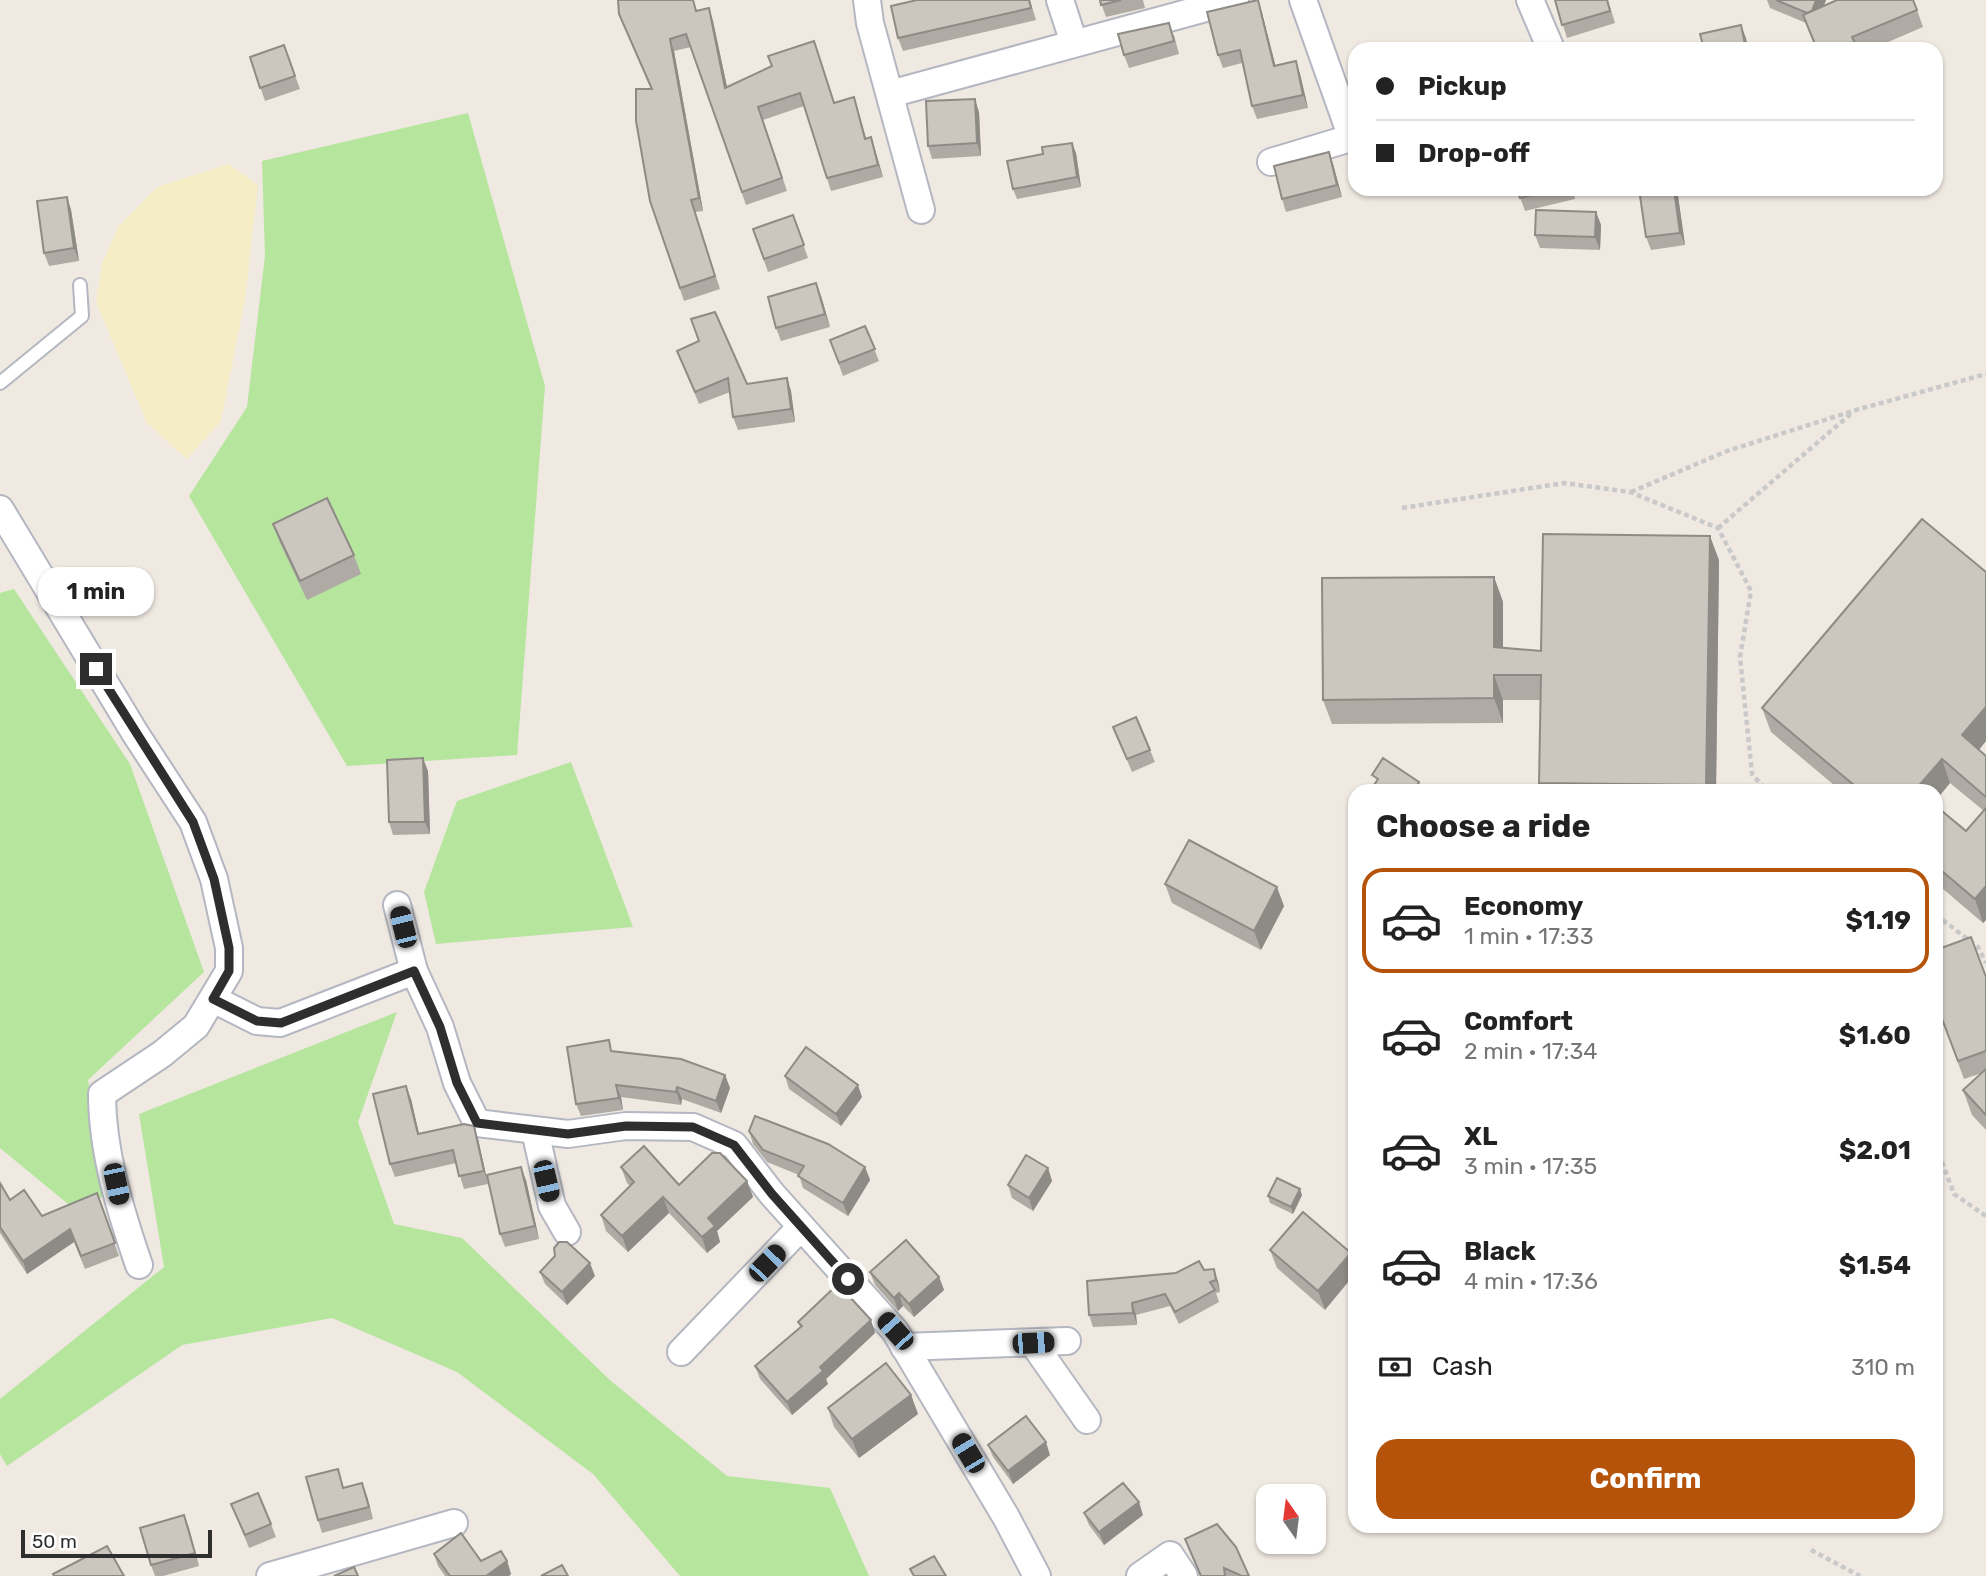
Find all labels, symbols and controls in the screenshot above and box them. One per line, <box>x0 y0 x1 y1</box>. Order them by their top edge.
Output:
text: Pickup <box>1418 71 1507 102</box>
text: Drop-off <box>1418 138 1530 169</box>
callout: 1 min <box>38 568 154 616</box>
text: 1 min <box>67 577 125 605</box>
route end <box>80 653 112 685</box>
text: Choose a ride <box>1376 807 1590 845</box>
icon: car <box>1380 889 1443 952</box>
text: Economy <box>1464 891 1583 922</box>
car <box>388 904 419 950</box>
text: $1.19 <box>1845 905 1911 936</box>
text: 1 min · 17:33 <box>1464 922 1593 950</box>
icon: car <box>1380 1004 1443 1067</box>
text: Comfort <box>1464 1006 1573 1037</box>
text: $1.60 <box>1839 1020 1911 1051</box>
text: 2 min · 17:34 <box>1464 1037 1598 1065</box>
icon: car <box>1380 1119 1443 1182</box>
text: XL <box>1464 1121 1497 1152</box>
text: $2.01 <box>1839 1135 1911 1166</box>
text: 3 min · 17:35 <box>1464 1152 1597 1180</box>
car <box>532 1158 561 1204</box>
car <box>102 1161 131 1207</box>
icon: car <box>1380 1234 1443 1297</box>
text: Black <box>1464 1236 1536 1267</box>
car <box>745 1241 790 1285</box>
text: $1.54 <box>1839 1250 1911 1281</box>
route start <box>832 1263 864 1295</box>
text: 4 min · 17:36 <box>1464 1267 1598 1295</box>
car <box>874 1308 917 1354</box>
car <box>1012 1331 1055 1355</box>
icon: cash <box>1376 1348 1414 1386</box>
text: Cash <box>1432 1351 1493 1382</box>
text: 310 m <box>1851 1353 1915 1381</box>
car <box>949 1430 988 1476</box>
button: Confirm <box>1376 1439 1915 1519</box>
north arrow <box>1256 1484 1326 1554</box>
map controls <box>1256 1484 1326 1554</box>
scale bar <box>21 1527 212 1559</box>
text: 50 m <box>32 1530 77 1553</box>

